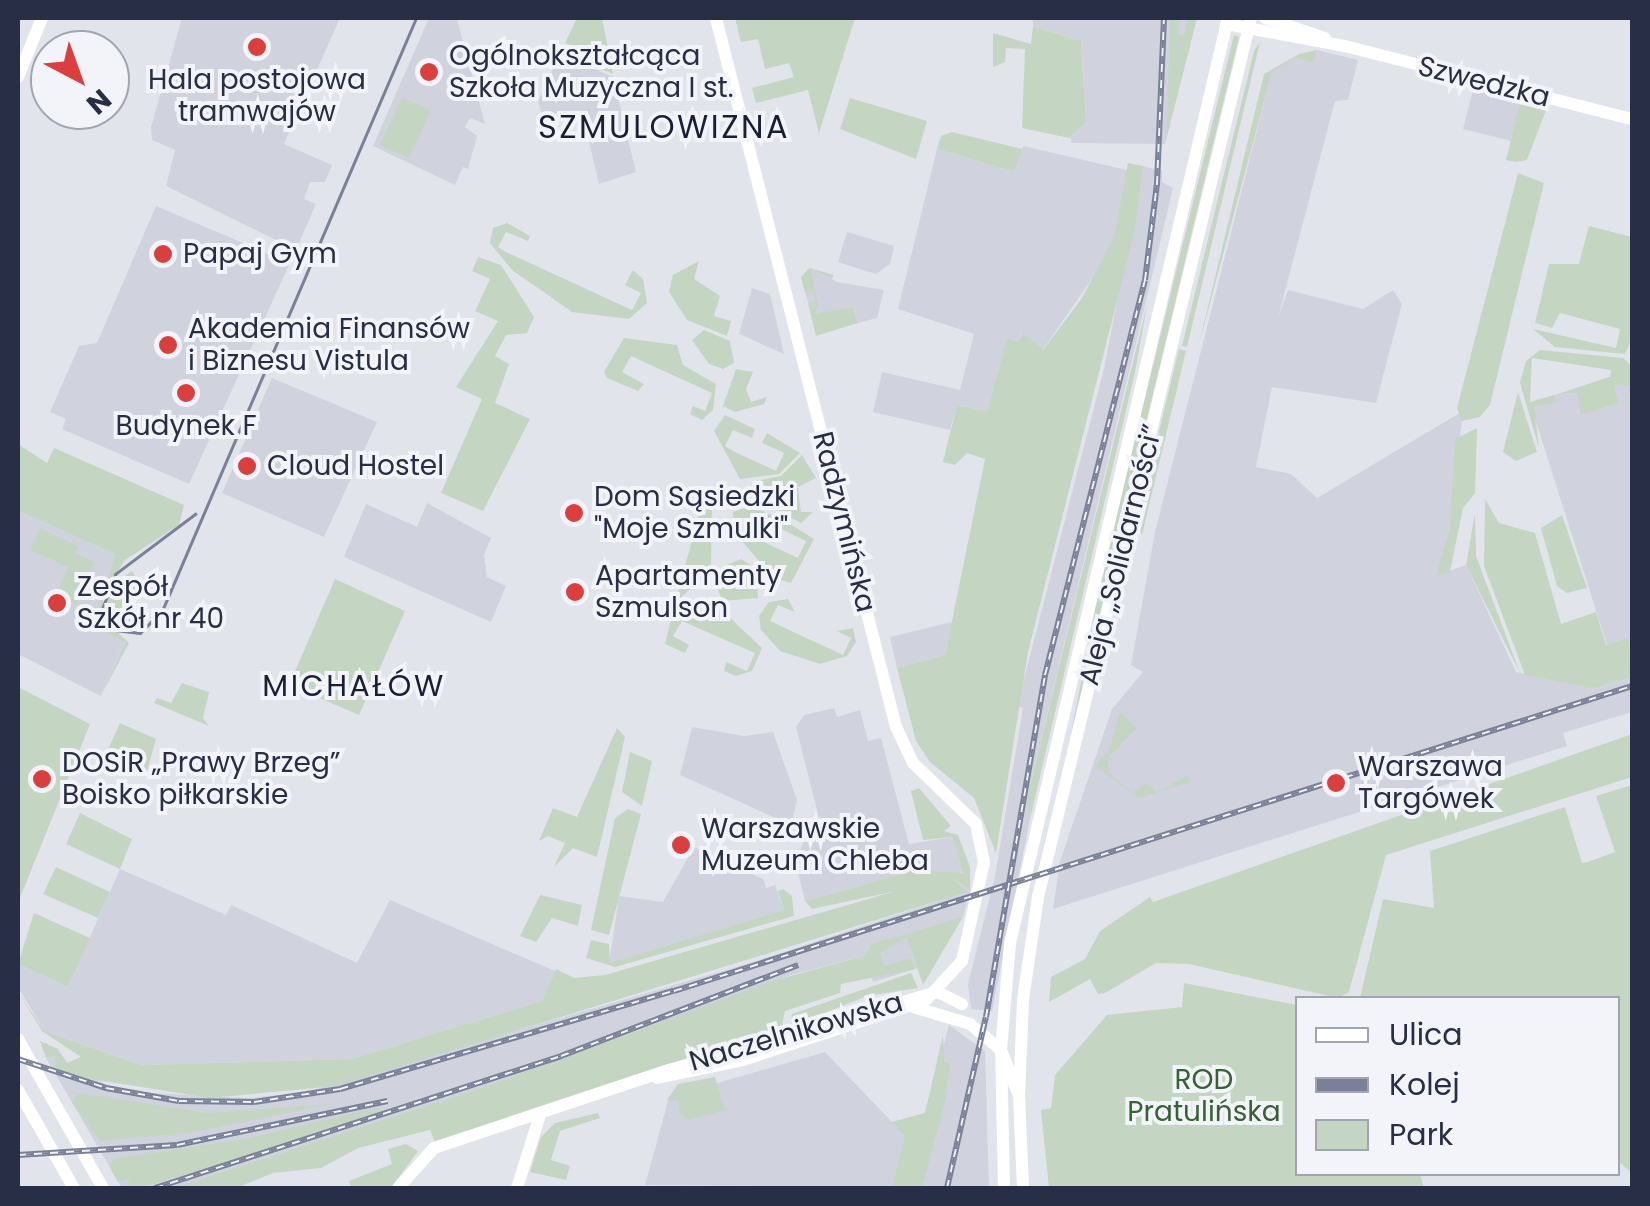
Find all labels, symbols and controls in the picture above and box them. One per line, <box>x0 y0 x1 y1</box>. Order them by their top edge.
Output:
north arrow <box>30 30 130 130</box>
marker: Hala postojowa tramwajów <box>246 36 268 58</box>
place label: Ogólnokształcąca Szkoła Muzyczna I st. <box>449 39 734 105</box>
street label: Szwedzka <box>1415 49 1553 115</box>
marker: Ogólnokształcąca Szkoła Muzyczna I st. <box>418 61 440 83</box>
place label: Hala postojowa tramwajów <box>148 63 366 129</box>
text: N <box>78 80 119 123</box>
district label: SZMULOWIZNA <box>538 108 790 146</box>
place label: Papaj Gym <box>183 237 337 271</box>
marker: Papaj Gym <box>152 243 174 265</box>
place label: Akademia Finansów i Biznesu Vistula <box>188 312 470 378</box>
marker: Akademia Finansów i Biznesu Vistula <box>157 334 179 356</box>
marker: Budynek F <box>175 382 197 404</box>
place label: Budynek F <box>115 409 257 443</box>
street label: Aleja „Solidarności” <box>1072 421 1170 689</box>
street label: Radzymińska <box>805 428 883 616</box>
place label: Cloud Hostel <box>267 449 444 483</box>
marker: Cloud Hostel <box>236 455 258 477</box>
place label: Dom Sąsiedzki "Moje Szmulki" <box>594 480 795 546</box>
marker: Dom Sąsiedzki "Moje Szmulki" <box>563 502 585 524</box>
place label: Apartamenty Szmulson <box>595 559 781 625</box>
place label: Zespół Szkół nr 40 <box>77 570 224 636</box>
marker: Apartamenty Szmulson <box>564 581 586 603</box>
marker: Zespół Szkół nr 40 <box>46 592 68 614</box>
district label: MICHAŁÓW <box>262 668 446 704</box>
place label: DOSiR „Prawy Brzeg” Boisko piłkarskie <box>62 746 340 812</box>
place label: Warszawa Targówek <box>1358 750 1503 816</box>
marker: DOSiR „Prawy Brzeg” Boisko piłkarskie <box>31 768 53 790</box>
marker: Warszawa Targówek <box>1323 770 1349 796</box>
place label: Warszawskie Muzeum Chleba <box>701 812 929 878</box>
marker: Warszawskie Muzeum Chleba <box>670 834 692 856</box>
street label: Naczelnikowska <box>685 985 907 1079</box>
legend <box>1295 996 1620 1176</box>
text: Ulica <box>1389 1013 1463 1056</box>
park label: ROD Pratulińska <box>1127 1063 1281 1129</box>
text: Kolej <box>1389 1063 1460 1106</box>
text: Park <box>1389 1113 1453 1156</box>

